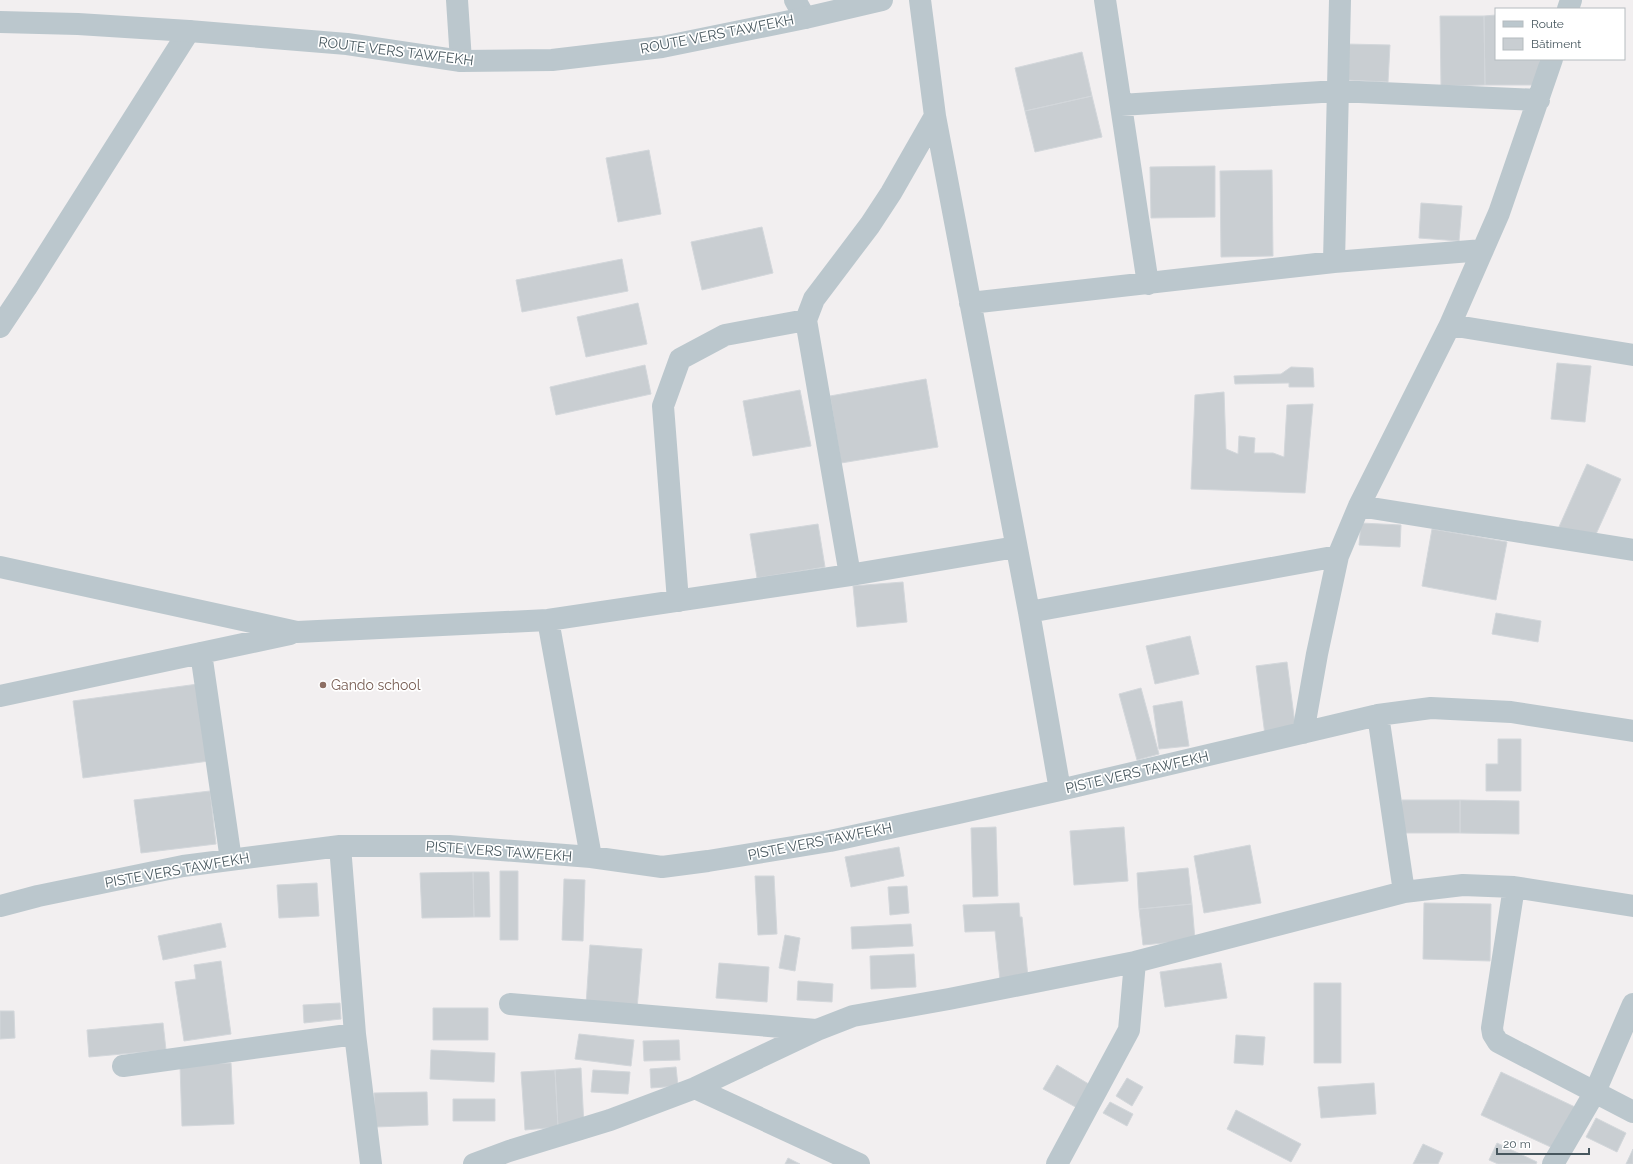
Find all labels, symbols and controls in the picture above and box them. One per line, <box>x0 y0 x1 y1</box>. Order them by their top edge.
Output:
legend <box>1495 8 1625 60</box>
street label: ROUTE VERS TAWFEKH <box>639 11 795 57</box>
text: Route <box>1531 17 1564 31</box>
street label: ROUTE VERS TAWFEKH <box>318 34 474 68</box>
text: Bâtiment <box>1531 37 1581 51</box>
place label: Gando school <box>331 677 421 693</box>
marker: Gando school <box>318 680 328 690</box>
street label: PISTE VERS TAWFEKH <box>1064 748 1210 796</box>
street label: PISTE VERS TAWFEKH <box>747 819 893 863</box>
street label: PISTE VERS TAWFEKH <box>425 838 573 864</box>
street label: PISTE VERS TAWFEKH <box>103 849 251 891</box>
scale bar <box>1497 1130 1589 1156</box>
text: 20 m <box>1503 1137 1531 1151</box>

